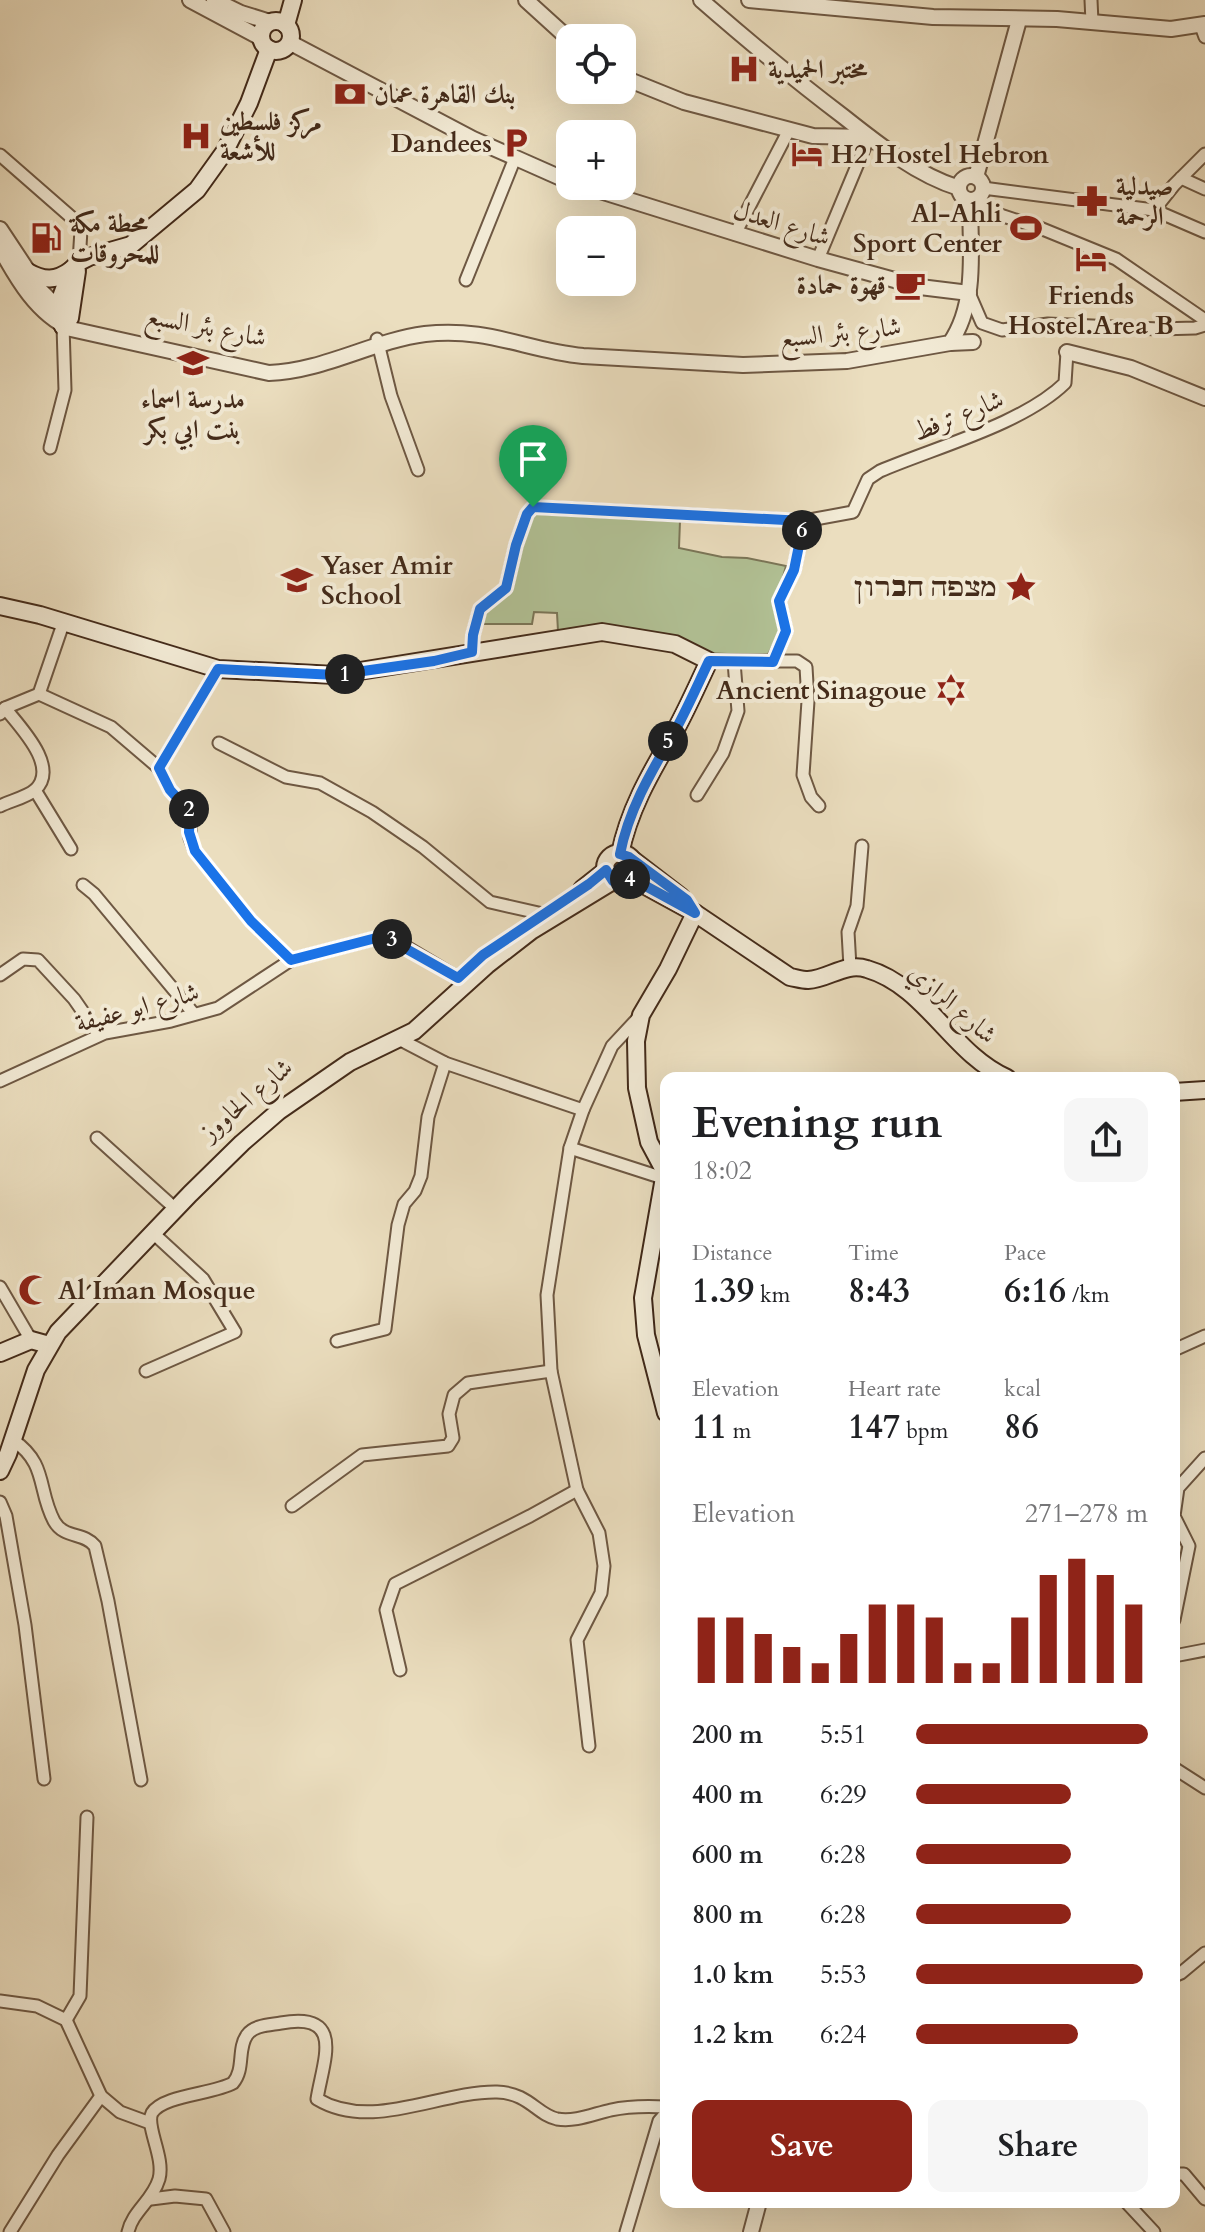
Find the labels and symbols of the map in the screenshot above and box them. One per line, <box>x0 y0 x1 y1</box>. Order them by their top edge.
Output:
hospital icon: مختبر الحميدية <box>727 52 761 86</box>
place label: مختبر الحميدية <box>768 52 868 87</box>
bank icon: بنك القاهرة عمان <box>333 77 367 111</box>
place label: بنك القاهرة عمان <box>374 77 516 112</box>
place label: مركز فلسطين للأشعة <box>220 104 322 169</box>
hospital icon: مركز فلسطين للأشعة <box>179 119 213 153</box>
place label: Dandees <box>391 126 492 161</box>
parking icon: Dandees <box>499 126 533 160</box>
hotel icon: H2 Hostel Hebron <box>790 137 824 171</box>
place label: H2 Hostel Hebron <box>831 137 1049 172</box>
place label: صيدلية الرحمة <box>1116 169 1174 234</box>
pharmacy icon: صيدلية الرحمة <box>1075 184 1109 218</box>
street label: شارع العدل <box>728 192 835 259</box>
place label: Al-Ahli Sport Center <box>853 196 1003 261</box>
place label: محطة مكة للمحروقات <box>68 206 159 271</box>
sports icon: Al-Ahli Sport Center <box>1009 211 1043 245</box>
fuel station icon: محطة مكة للمحروقات <box>29 221 63 255</box>
hotel icon: Friends Hostel.Area B <box>1074 242 1108 276</box>
place label: قهوة حمادة <box>796 268 886 303</box>
cafe icon: قهوة حمادة <box>893 268 927 302</box>
place label: Friends Hostel.Area B <box>1008 278 1174 343</box>
street label: شارع بئر السبع <box>141 298 269 361</box>
street label: شارع بئر السبع <box>777 309 903 362</box>
school or university icon: مدرسة اسماء بنت ابي بكر <box>176 346 210 380</box>
street label: شارع ترفط <box>908 381 1010 453</box>
place label: مدرسة اسماء بنت ابي بكر <box>141 382 245 451</box>
pin <box>499 425 567 507</box>
pin: 6 <box>782 510 822 550</box>
place label: Yaser Amir School <box>321 548 453 613</box>
school or university icon: Yaser Amir School <box>280 563 314 597</box>
place label: מצפה חברון <box>854 570 997 605</box>
place icon: מצפה חברון <box>1004 570 1038 604</box>
pin: 1 <box>325 654 365 694</box>
place label: Ancient Sinagoue <box>716 673 927 708</box>
synagogue icon: Ancient Sinagoue <box>934 673 968 707</box>
pin: 5 <box>648 721 688 761</box>
pin: 2 <box>169 789 209 829</box>
pin: 4 <box>610 859 650 899</box>
pin: 3 <box>372 919 412 959</box>
street label: شارع الرازي <box>898 955 1004 1055</box>
street label: شارع ابو عفيفة <box>71 974 204 1045</box>
street label: شارع الحاووز <box>190 1050 303 1154</box>
mosque icon: Al Iman Mosque <box>17 1273 51 1307</box>
place label: Al Iman Mosque <box>58 1273 256 1308</box>

